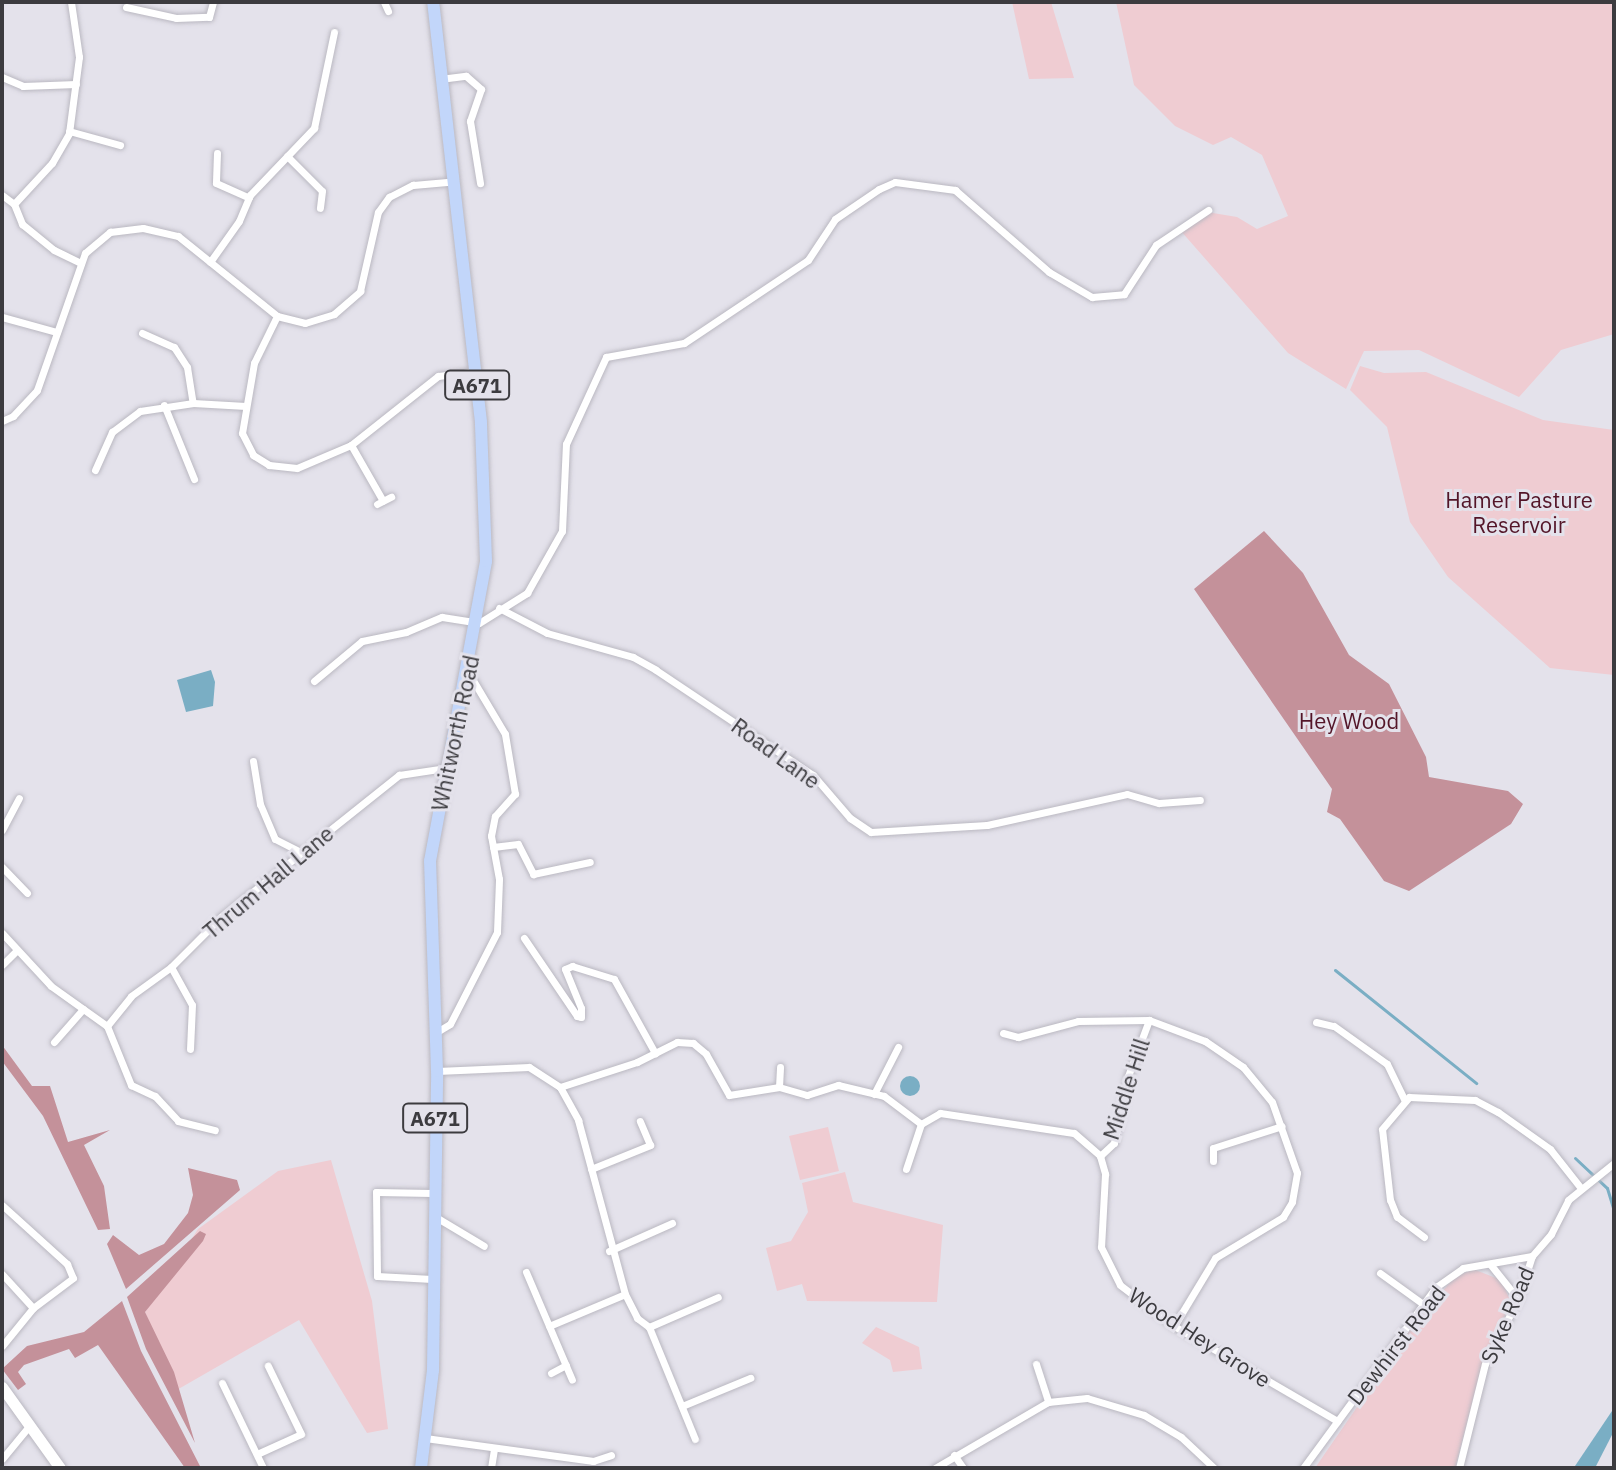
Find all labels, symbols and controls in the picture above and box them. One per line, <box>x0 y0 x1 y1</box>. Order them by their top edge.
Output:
road number: A671 <box>443 369 511 401</box>
park label: Hamer Pasture Reservoir <box>1445 486 1593 538</box>
street label: Whitworth Road <box>426 653 484 813</box>
park label: Hey Wood <box>1299 708 1399 734</box>
street label: Road Lane <box>727 712 825 794</box>
street label: Thrum Hall Lane <box>198 820 338 944</box>
street label: Middle Hill <box>1097 1035 1155 1143</box>
road number: A671 <box>401 1102 469 1134</box>
street label: Syke Road <box>1475 1263 1539 1367</box>
street label: Dewhirst Road <box>1341 1280 1451 1410</box>
street label: Wood Hey Grove <box>1124 1281 1276 1393</box>

